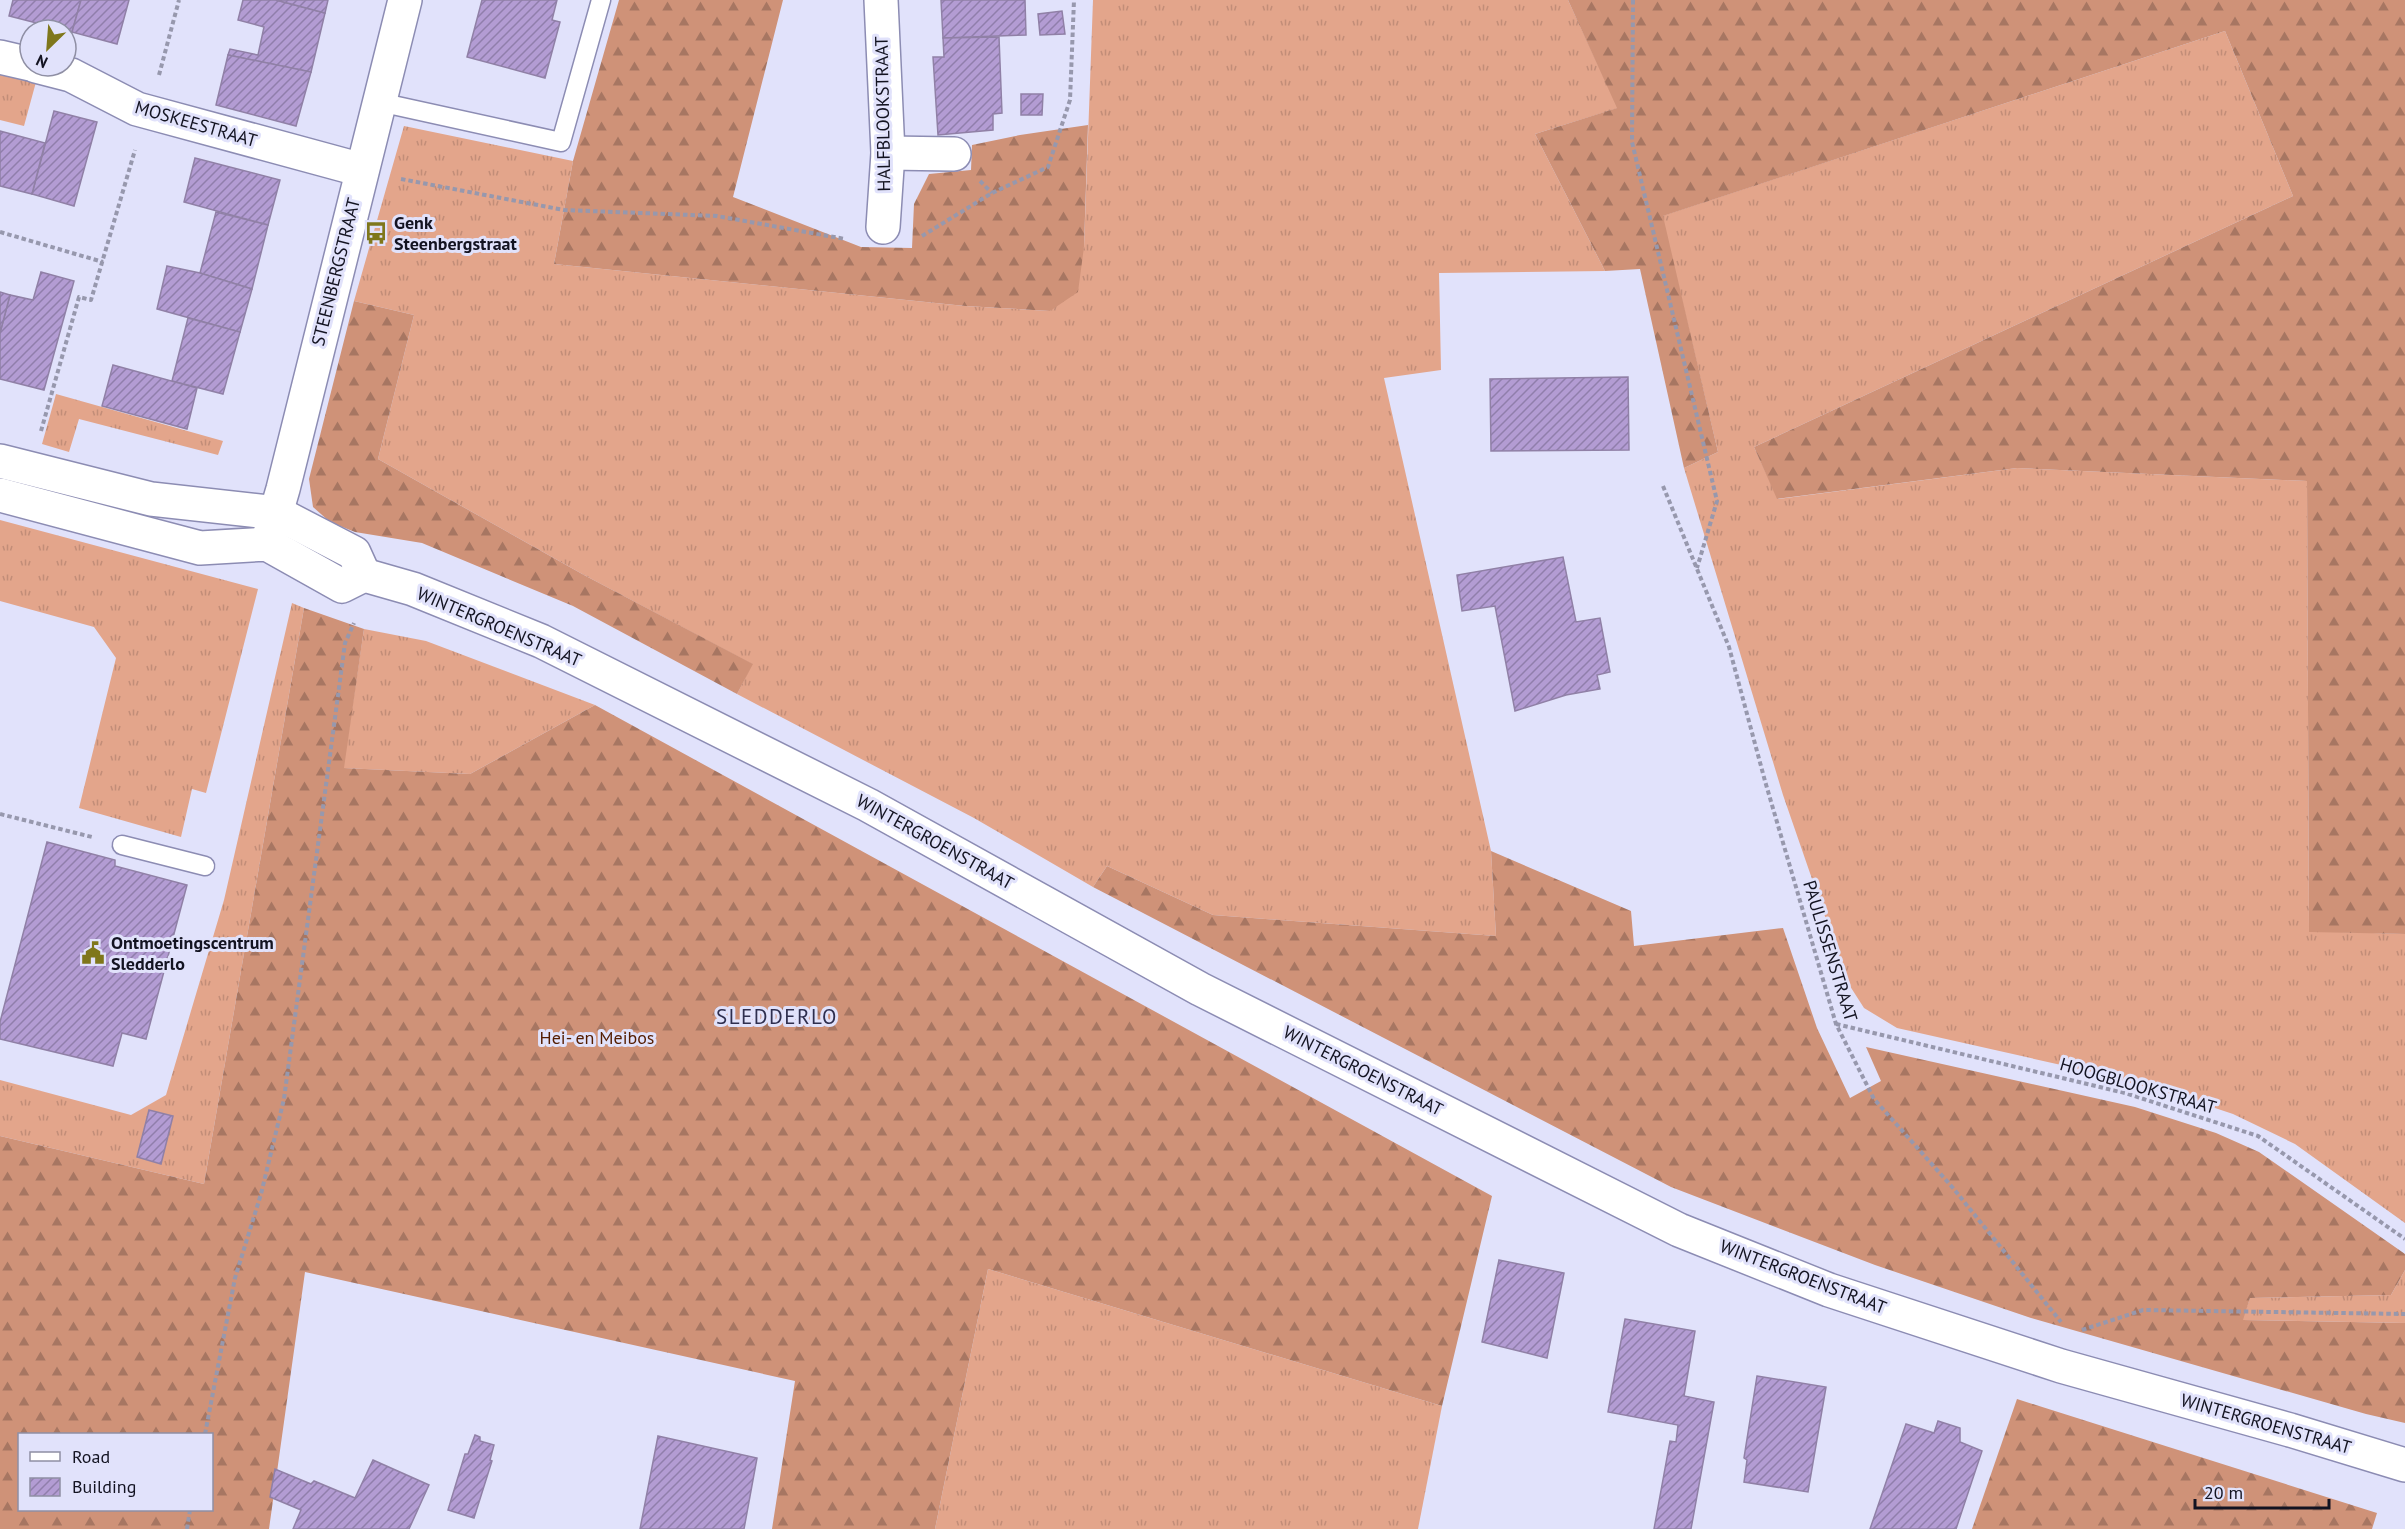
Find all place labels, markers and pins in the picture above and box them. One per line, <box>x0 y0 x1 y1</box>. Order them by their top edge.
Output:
place label: Genk Steenbergstraat <box>394 211 518 255</box>
bus stop icon: Genk Steenbergstraat <box>363 220 389 246</box>
place label: Ontmoetingscentrum Sledderlo <box>111 931 274 975</box>
public building icon: Ontmoetingscentrum Sledderlo <box>80 940 106 966</box>

